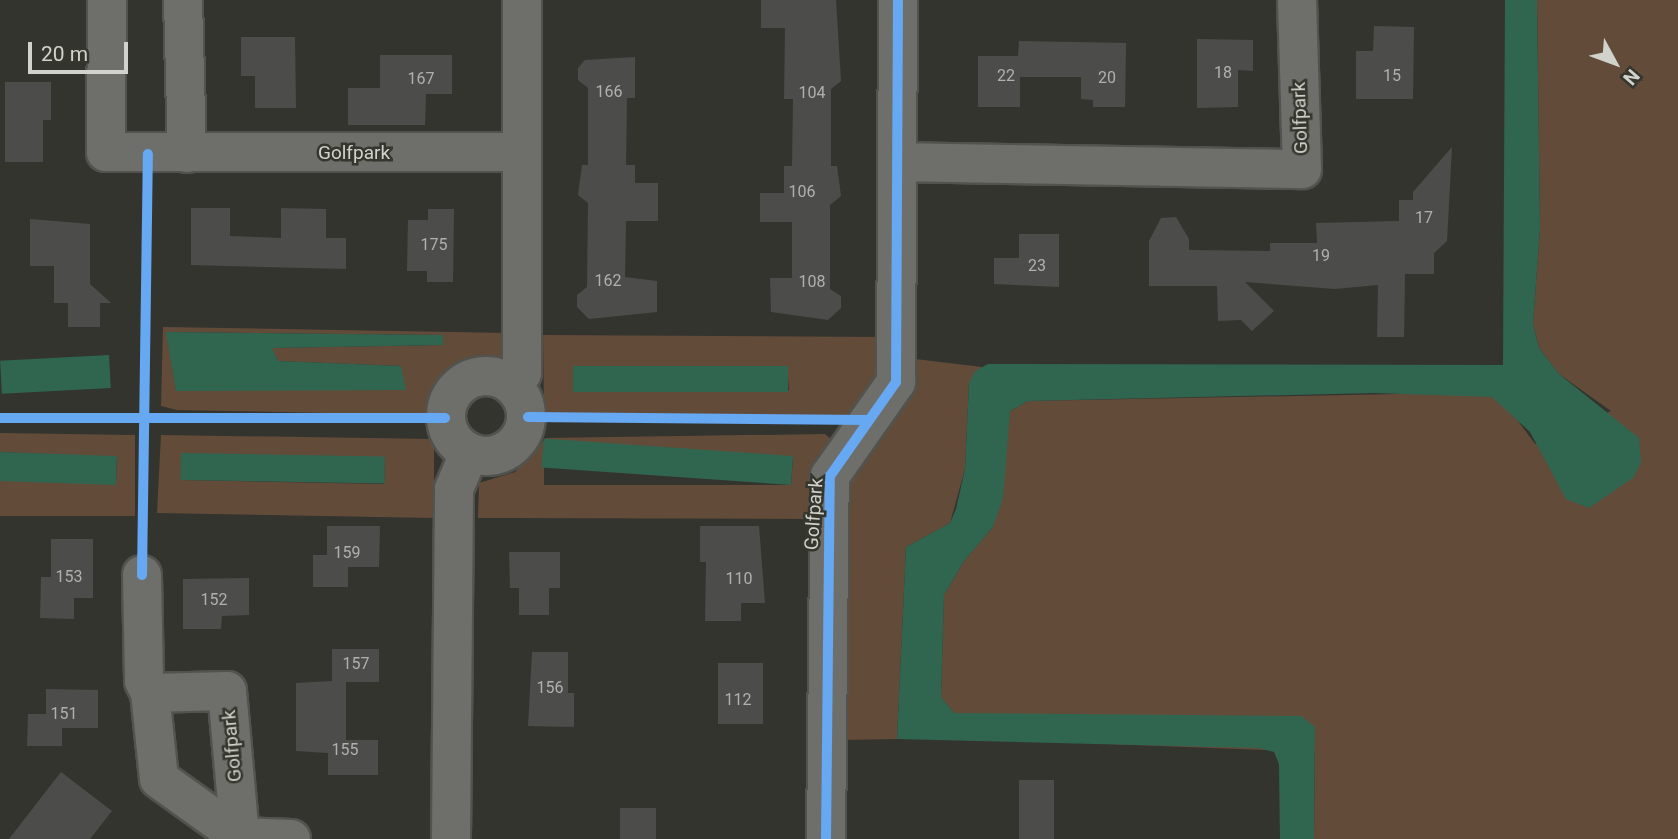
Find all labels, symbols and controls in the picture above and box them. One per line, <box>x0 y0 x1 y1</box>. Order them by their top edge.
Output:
scale bar <box>32 28 131 72</box>
north arrow <box>1580 28 1650 98</box>
text: 20 m <box>41 42 88 66</box>
house number: 18 <box>1214 63 1232 83</box>
text: N <box>1618 65 1644 90</box>
house number: 22 <box>997 66 1015 86</box>
house number: 15 <box>1383 66 1401 86</box>
house number: 20 <box>1098 68 1116 88</box>
house number: 167 <box>408 69 434 89</box>
house number: 166 <box>596 82 622 102</box>
street label: Golfpark <box>1287 82 1313 154</box>
house number: 104 <box>799 83 825 103</box>
street label: Golfpark <box>318 142 390 164</box>
house number: 106 <box>789 182 815 202</box>
house number: 17 <box>1415 208 1433 228</box>
house number: 175 <box>421 235 447 255</box>
house number: 19 <box>1312 246 1330 266</box>
house number: 23 <box>1028 256 1046 276</box>
house number: 162 <box>595 271 621 291</box>
house number: 108 <box>799 272 825 292</box>
street label: Golfpark <box>800 477 828 551</box>
house number: 159 <box>334 543 360 563</box>
house number: 153 <box>56 567 82 587</box>
house number: 110 <box>726 569 752 589</box>
house number: 152 <box>201 590 227 610</box>
house number: 157 <box>343 654 369 674</box>
house number: 156 <box>537 678 563 698</box>
house number: 112 <box>725 690 751 710</box>
house number: 151 <box>51 704 77 724</box>
street label: Golfpark <box>218 709 246 783</box>
house number: 155 <box>332 740 358 760</box>

